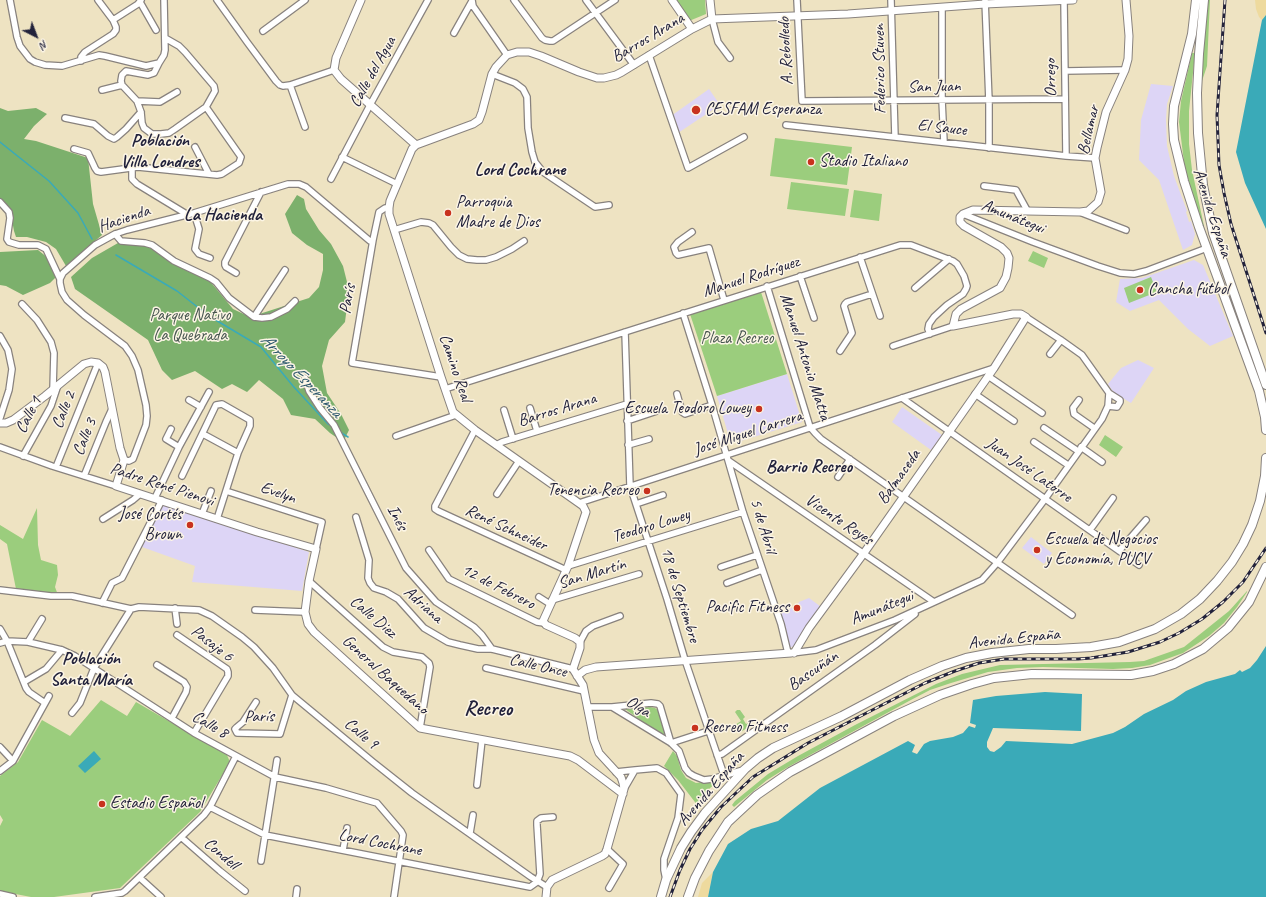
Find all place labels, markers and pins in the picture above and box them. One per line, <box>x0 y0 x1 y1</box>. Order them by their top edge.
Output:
place label: CESFAM Esperanza <box>705 100 821 120</box>
marker: CESFAM Esperanza <box>690 104 702 116</box>
place label: Stadio Italiano <box>819 152 907 172</box>
marker: Stadio Italiano <box>806 157 816 167</box>
place label: Parroquia Madre de Dios <box>456 193 539 233</box>
marker: Parroquia Madre de Dios <box>443 208 453 218</box>
place label: Cancha fútbol <box>1148 280 1229 300</box>
marker: Cancha fútbol <box>1135 285 1145 295</box>
place label: Escuela Teodoro Lowey <box>625 399 751 419</box>
marker: Escuela Teodoro Lowey <box>754 404 764 414</box>
place label: Tenencia Recreo <box>547 481 639 501</box>
marker: Tenencia Recreo <box>642 486 652 496</box>
place label: José Cortés Brown <box>118 505 182 545</box>
marker: José Cortés Brown <box>185 520 195 530</box>
place label: Escuela de Negocios y Economía, PUCV <box>1045 530 1157 570</box>
marker: Escuela de Negocios y Economía, PUCV <box>1032 545 1042 555</box>
place label: Pacific Fitness <box>706 598 789 618</box>
marker: Pacific Fitness <box>792 603 802 613</box>
place label: Recreo Fitness <box>703 718 787 738</box>
marker: Recreo Fitness <box>690 723 700 733</box>
place label: Estadio Español <box>110 794 203 814</box>
marker: Estadio Español <box>97 799 107 809</box>

